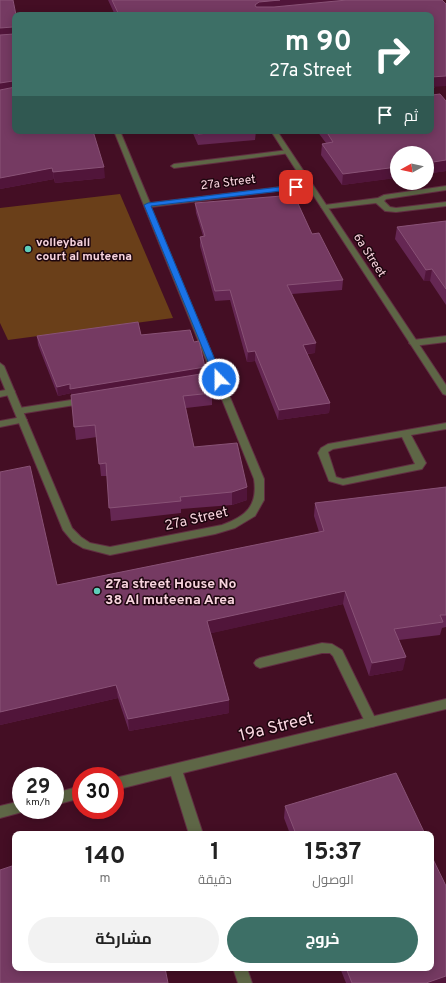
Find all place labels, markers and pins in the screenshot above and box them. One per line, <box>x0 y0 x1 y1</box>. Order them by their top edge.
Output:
pin <box>279 170 313 204</box>
place label: volleyball court al muteena <box>36 235 132 265</box>
marker: volleyball court al muteena <box>23 244 33 254</box>
place label: 27a street House No 38 Al muteena Area <box>105 576 237 609</box>
marker: 27a street House No 38 Al muteena Area <box>92 586 102 596</box>

